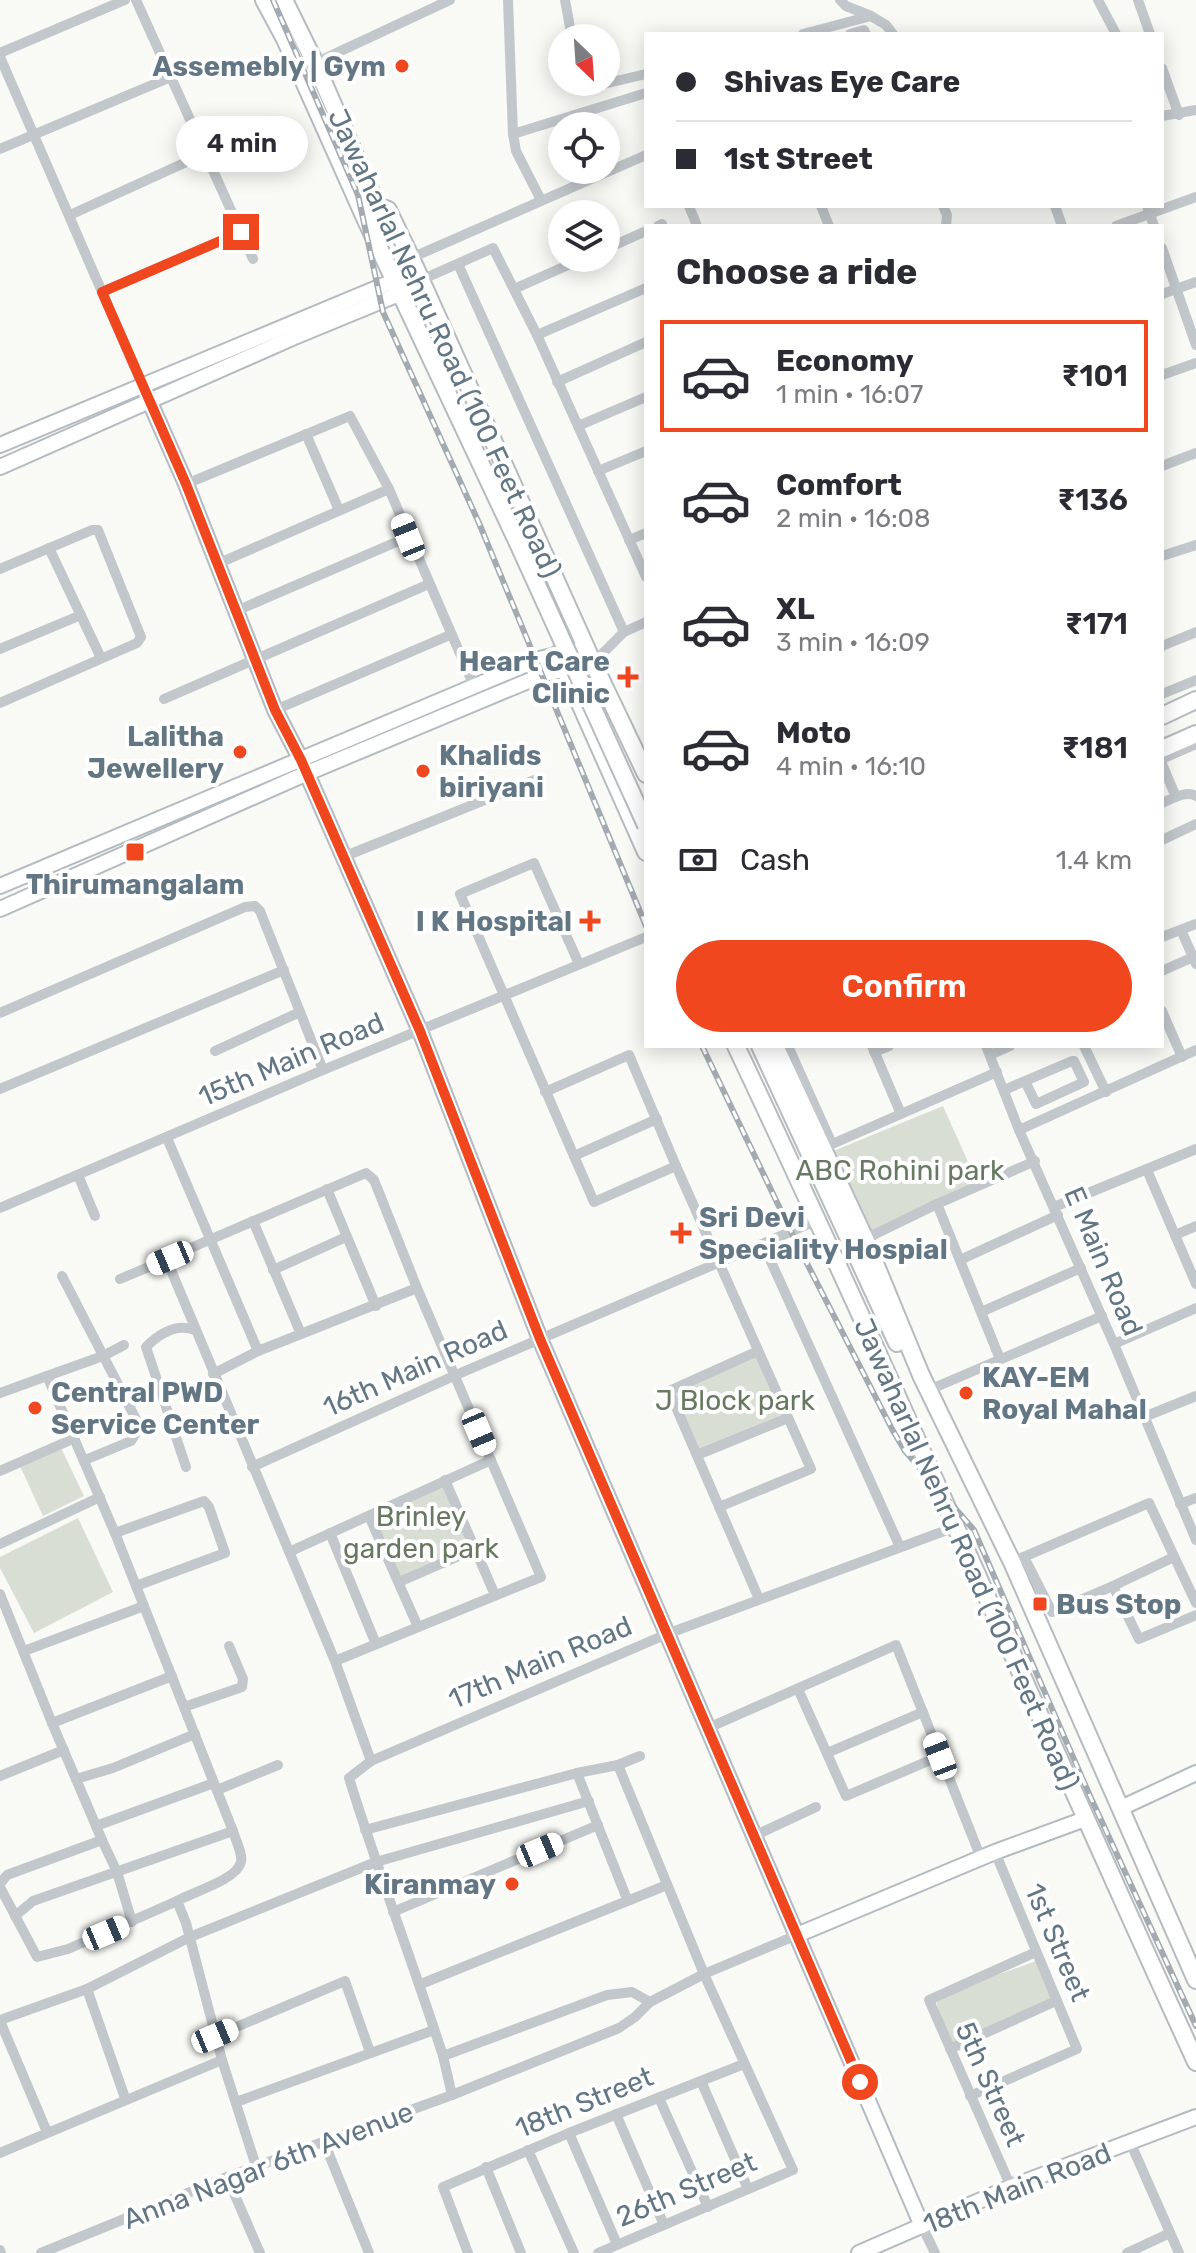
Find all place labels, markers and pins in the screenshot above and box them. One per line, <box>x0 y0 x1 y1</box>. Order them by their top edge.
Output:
place label: Assemebly | Gym <box>153 50 386 83</box>
marker: Assemebly | Gym <box>393 57 411 75</box>
place label: Heart Care Clinic <box>459 645 610 710</box>
marker: Heart Care Clinic <box>617 666 639 688</box>
place label: Lalitha Jewellery <box>87 720 224 785</box>
place label: Khalids biriyani <box>439 739 544 804</box>
marker: Lalitha Jewellery <box>231 743 249 761</box>
marker: Khalids biriyani <box>414 762 432 780</box>
marker: Thirumangalam <box>124 841 146 863</box>
place label: Thirumangalam <box>26 868 244 901</box>
place label: I K Hospital <box>416 905 572 938</box>
marker: I K Hospital <box>579 910 601 932</box>
place label: Sri Devi Speciality Hospial <box>699 1201 948 1266</box>
marker: Sri Devi Speciality Hospial <box>670 1222 692 1244</box>
place label: KAY-EM Royal Mahal <box>982 1361 1147 1426</box>
place label: Central PWD Service Center <box>51 1376 260 1441</box>
marker: KAY-EM Royal Mahal <box>957 1384 975 1402</box>
marker: Central PWD Service Center <box>26 1399 44 1417</box>
place label: Bus Stop <box>1056 1588 1182 1621</box>
marker: Bus Stop <box>1031 1595 1049 1613</box>
place label: Kiranmay <box>364 1868 496 1901</box>
marker: Kiranmay <box>503 1875 521 1893</box>

